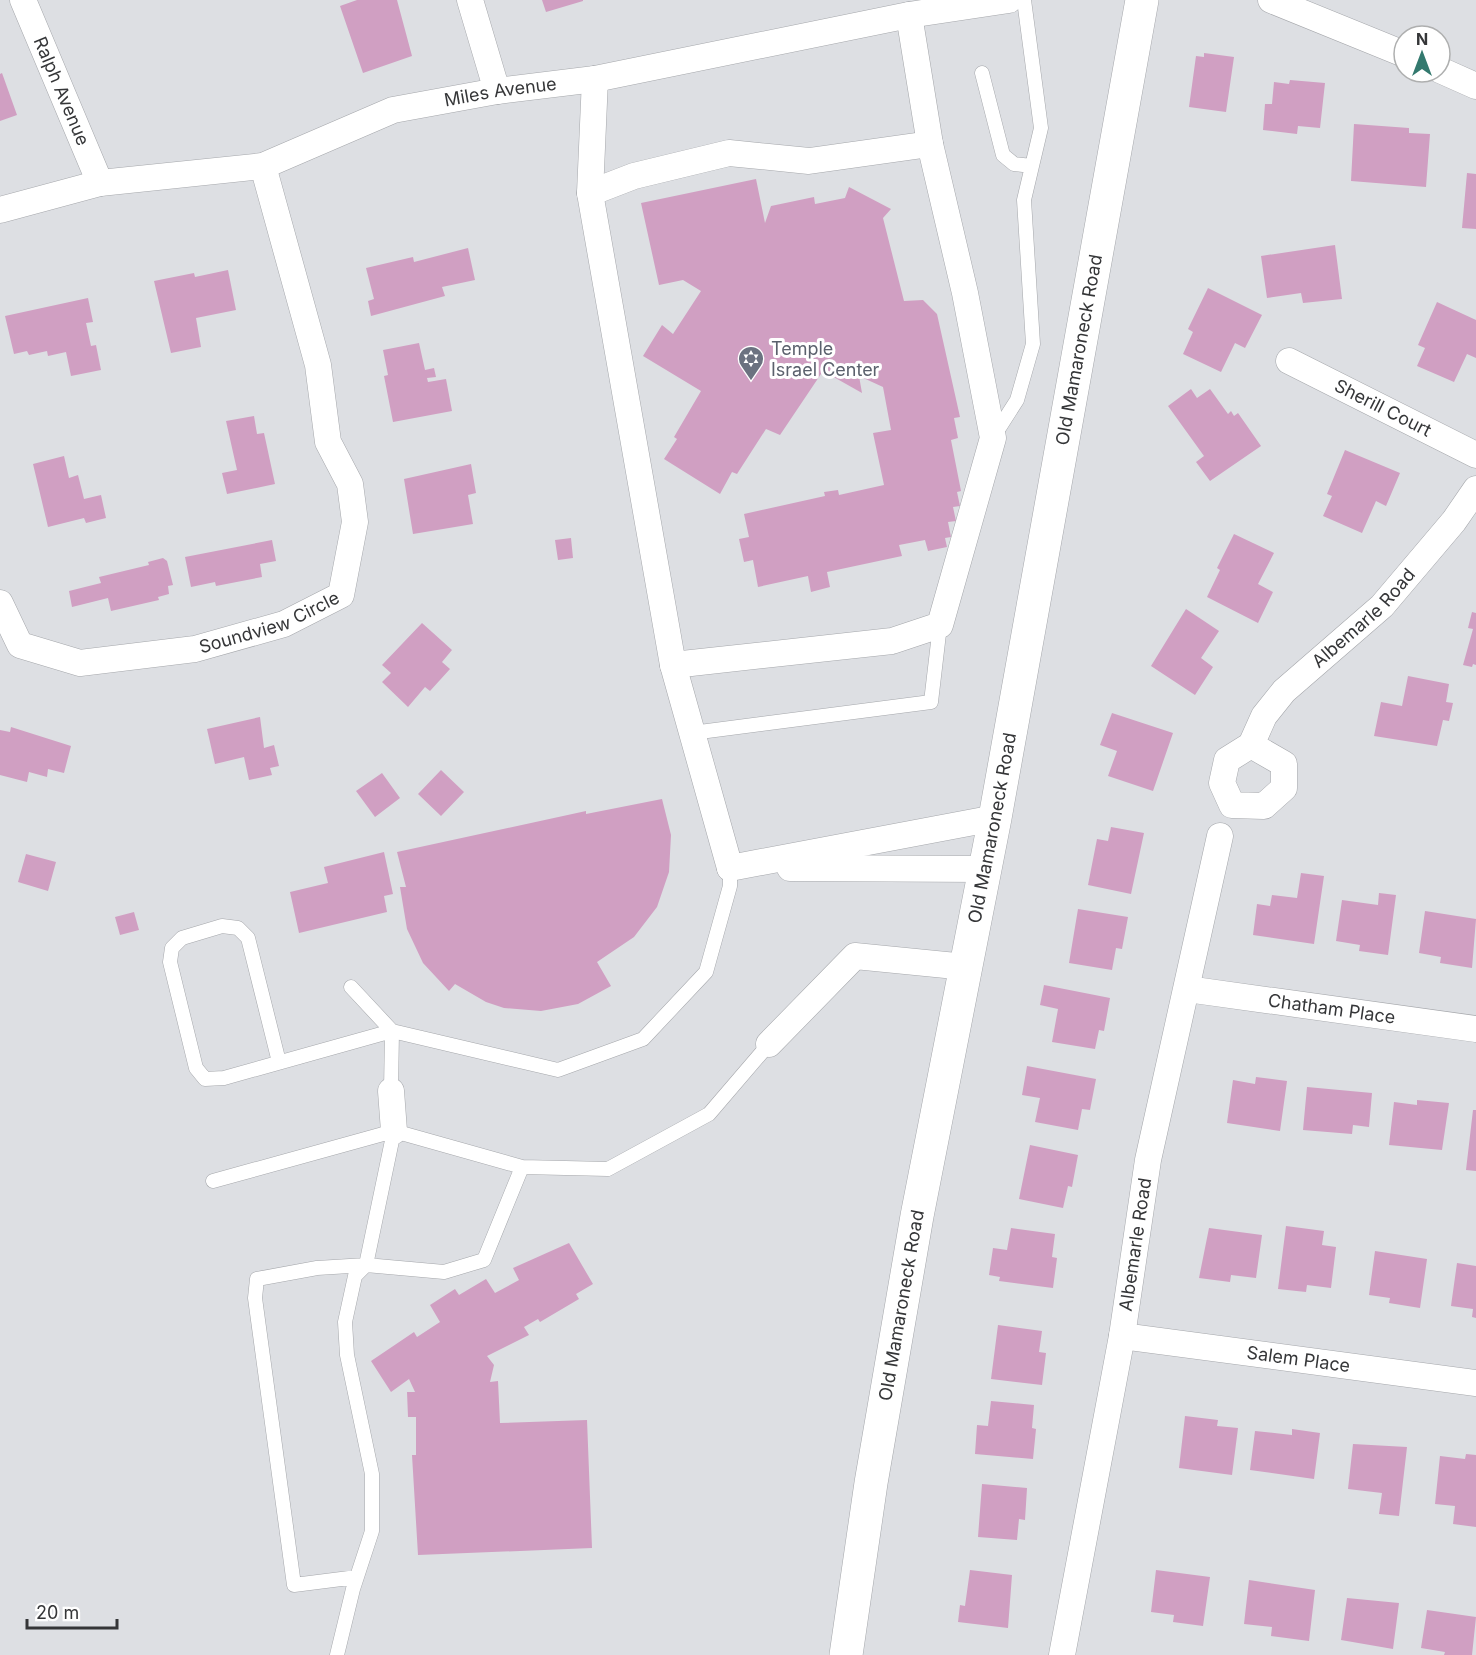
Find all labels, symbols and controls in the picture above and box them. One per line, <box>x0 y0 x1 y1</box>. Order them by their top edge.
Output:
north arrow <box>1392 24 1452 84</box>
text: N <box>1416 29 1428 49</box>
street label: Ralph Avenue <box>30 34 94 149</box>
street label: Miles Avenue <box>442 73 558 110</box>
street label: Old Mamaroneck Road <box>1051 253 1106 447</box>
place label: Temple Israel Center <box>771 338 880 380</box>
synagogue icon: Temple Israel Center <box>736 344 766 382</box>
street label: Sherill Court <box>1331 375 1435 441</box>
street label: Albemarle Road <box>1308 564 1419 672</box>
street label: Soundview Circle <box>197 587 343 657</box>
street label: Old Mamaroneck Road <box>964 731 1020 925</box>
street label: Chatham Place <box>1267 989 1397 1028</box>
street label: Albemarle Road <box>1115 1176 1155 1313</box>
street label: Old Mamaroneck Road <box>874 1208 928 1403</box>
street label: Salem Place <box>1246 1342 1352 1376</box>
scale bar <box>27 1592 117 1630</box>
text: 20 m <box>36 1602 79 1623</box>

